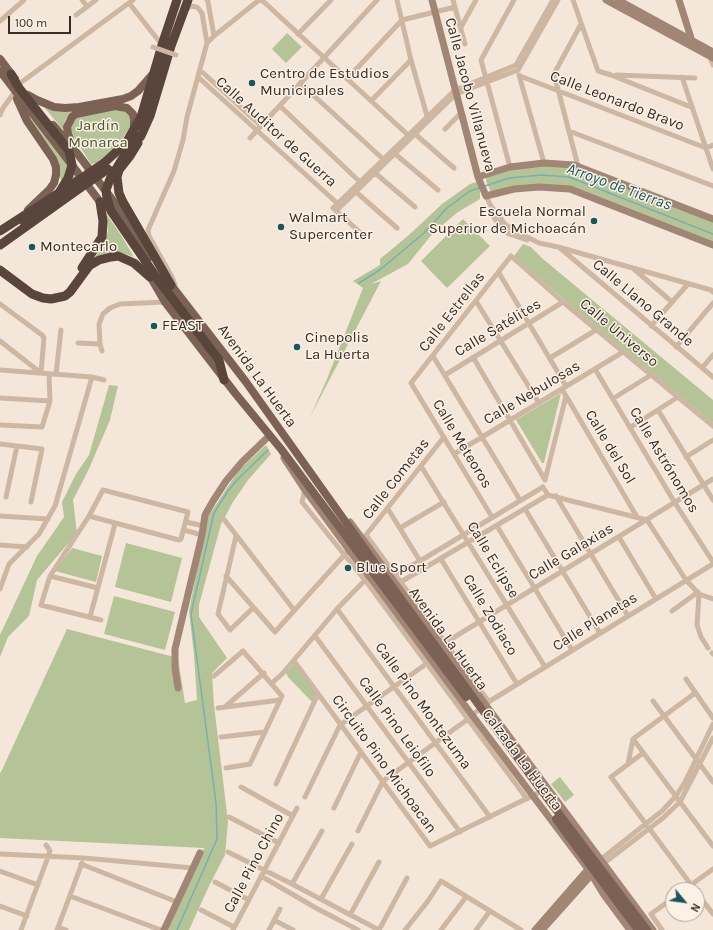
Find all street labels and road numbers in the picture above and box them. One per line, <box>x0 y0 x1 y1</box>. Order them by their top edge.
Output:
street label: Calle Jacobo Villanueva <box>441 16 499 174</box>
street label: Calle Leonardo Bravo <box>547 67 687 135</box>
street label: Calle Auditor de Guerra <box>212 73 340 191</box>
street label: Calle Llano Grande <box>589 255 697 351</box>
street label: Calle Estrellas <box>415 268 489 356</box>
street label: Calle Satélites <box>452 295 544 361</box>
street label: Calle Universo <box>576 295 662 371</box>
street label: Avenida La Huerta <box>214 321 300 431</box>
street label: Calle Nebulosas <box>480 357 584 429</box>
street label: Calle Meteoros <box>428 396 496 492</box>
street label: Calle Astrónomos <box>625 404 703 516</box>
street label: Calle del Sol <box>581 407 639 487</box>
street label: Calle Cometas <box>359 435 433 523</box>
street label: Calle Eclipse <box>463 518 523 602</box>
street label: Calle Galaxias <box>525 520 617 584</box>
street label: Calle Zodiaco <box>459 571 521 659</box>
street label: Avenida La Huerta <box>405 584 491 694</box>
street label: Calle Planetas <box>549 589 641 655</box>
street label: Calle Pino Montezuma <box>371 639 475 773</box>
street label: Calle Pino Leiofilo <box>354 673 440 781</box>
street label: Circuito Pino Michoacan <box>328 691 440 837</box>
street label: Calzada La Huerta <box>478 706 566 814</box>
street label: Calle Pino Chino <box>220 810 288 916</box>

